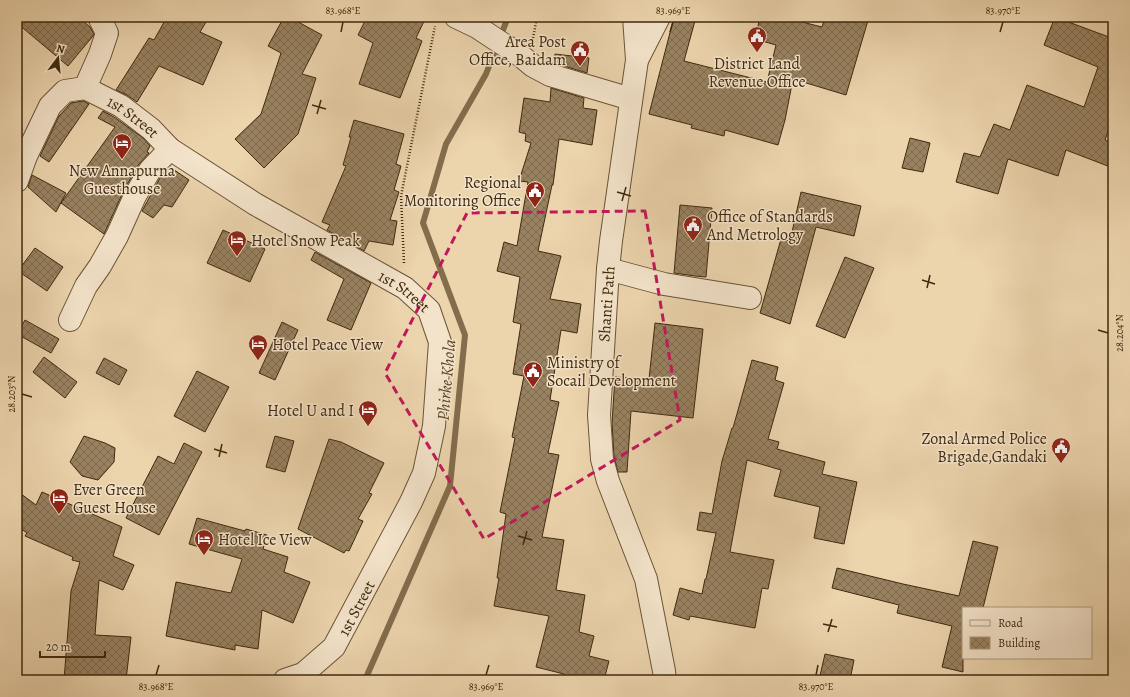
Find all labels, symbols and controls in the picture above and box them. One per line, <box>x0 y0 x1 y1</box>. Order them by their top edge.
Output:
text: 83.968°E <box>325 4 361 17</box>
text: 83.969°E <box>656 4 690 17</box>
text: 83.970°E <box>985 4 1021 17</box>
public building icon: District Land Revenue Office <box>746 25 768 53</box>
place label: Area Post Office, Baidam <box>469 31 566 71</box>
north arrow <box>38 38 78 78</box>
public building icon: Area Post Office, Baidam <box>569 39 591 67</box>
text: N <box>55 41 67 57</box>
place label: District Land Revenue Office <box>708 53 806 93</box>
street label: 1st Street <box>103 91 164 143</box>
hotel icon: New Annapurna Guesthouse <box>111 132 133 160</box>
place label: New Annapurna Guesthouse <box>69 160 176 200</box>
place label: Regional Monitoring Office <box>404 172 521 212</box>
public building icon: Regional Monitoring Office <box>524 180 546 208</box>
place label: Office of Standards And Metrology <box>706 206 833 246</box>
public building icon: Office of Standards And Metrology <box>682 214 704 242</box>
hotel icon: Hotel Snow Peak <box>226 229 248 257</box>
place label: Hotel Snow Peak <box>251 230 360 252</box>
street label: 1st Street <box>374 265 435 318</box>
street label: Shanti Path <box>593 265 621 343</box>
text: 28.204°N <box>1113 314 1126 352</box>
hotel icon: Hotel Peace View <box>247 333 269 361</box>
place label: Hotel Peace View <box>272 334 384 356</box>
water label: Phirke Khola <box>431 338 462 422</box>
place label: Ministry of Socail Development <box>547 352 676 392</box>
public building icon: Ministry of Socail Development <box>522 360 544 388</box>
text: 28.203°N <box>5 375 18 413</box>
hotel icon: Hotel U and I <box>357 399 379 427</box>
place label: Hotel U and I <box>267 400 354 422</box>
place label: Zonal Armed Police Brigade,Gandaki <box>921 428 1047 468</box>
public building icon: Zonal Armed Police Brigade,Gandaki <box>1050 436 1072 464</box>
place label: Ever Green Guest House <box>73 479 156 519</box>
hotel icon: Ever Green Guest House <box>48 487 70 515</box>
hotel icon: Hotel Ice View <box>193 528 215 556</box>
place label: Hotel Ice View <box>218 529 312 551</box>
street label: 1st Street <box>333 577 381 640</box>
legend <box>962 607 1092 659</box>
text: Road <box>998 615 1024 631</box>
scale bar <box>40 633 105 659</box>
text: Building <box>998 635 1040 651</box>
text: 20 m <box>46 639 70 655</box>
text: 83.968°E <box>138 680 174 693</box>
text: 83.969°E <box>469 680 503 693</box>
text: 83.970°E <box>798 680 834 693</box>

